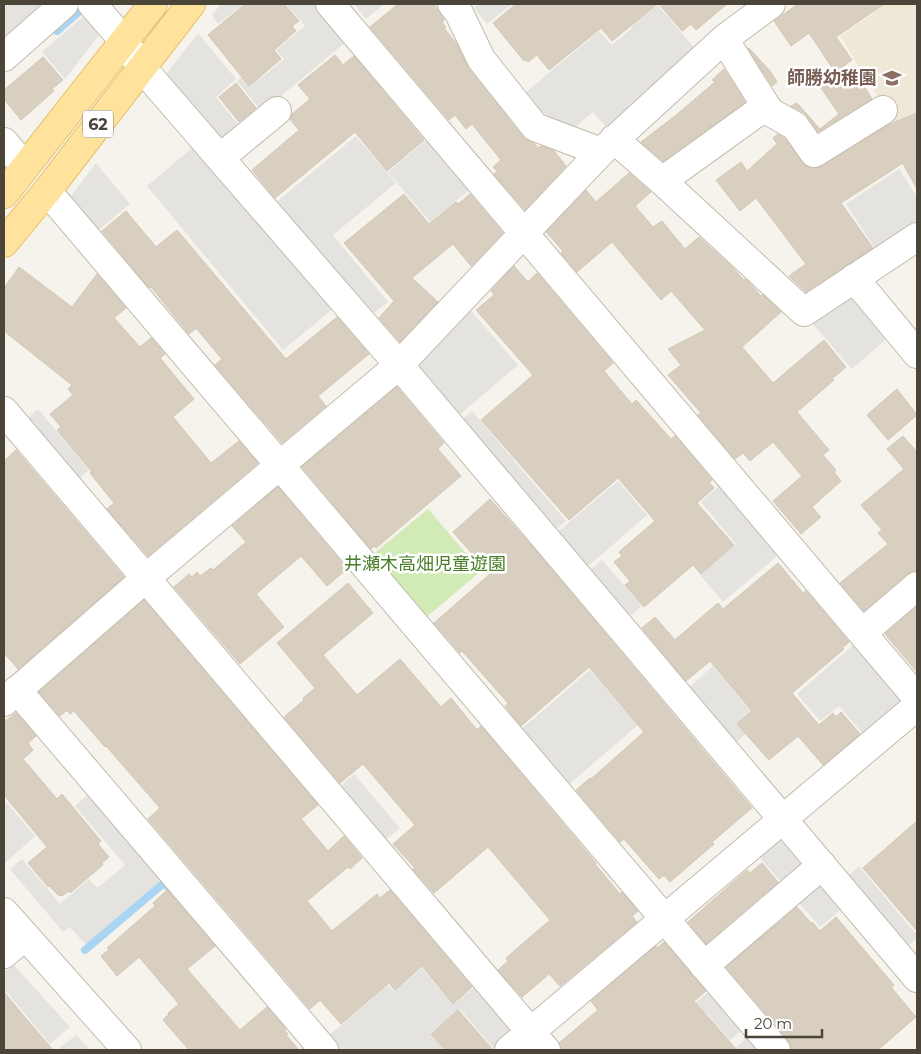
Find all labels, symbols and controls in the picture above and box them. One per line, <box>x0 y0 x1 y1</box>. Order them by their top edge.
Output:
place label: 師勝幼稚園 <box>787 67 877 89</box>
school or university icon: 師勝幼稚園 <box>881 67 903 89</box>
road number: 62 <box>83 110 113 138</box>
park label: 井瀬木高畑児童遊園 <box>344 553 506 575</box>
scale bar <box>746 1006 822 1038</box>
text: 20 m <box>754 1014 792 1033</box>

